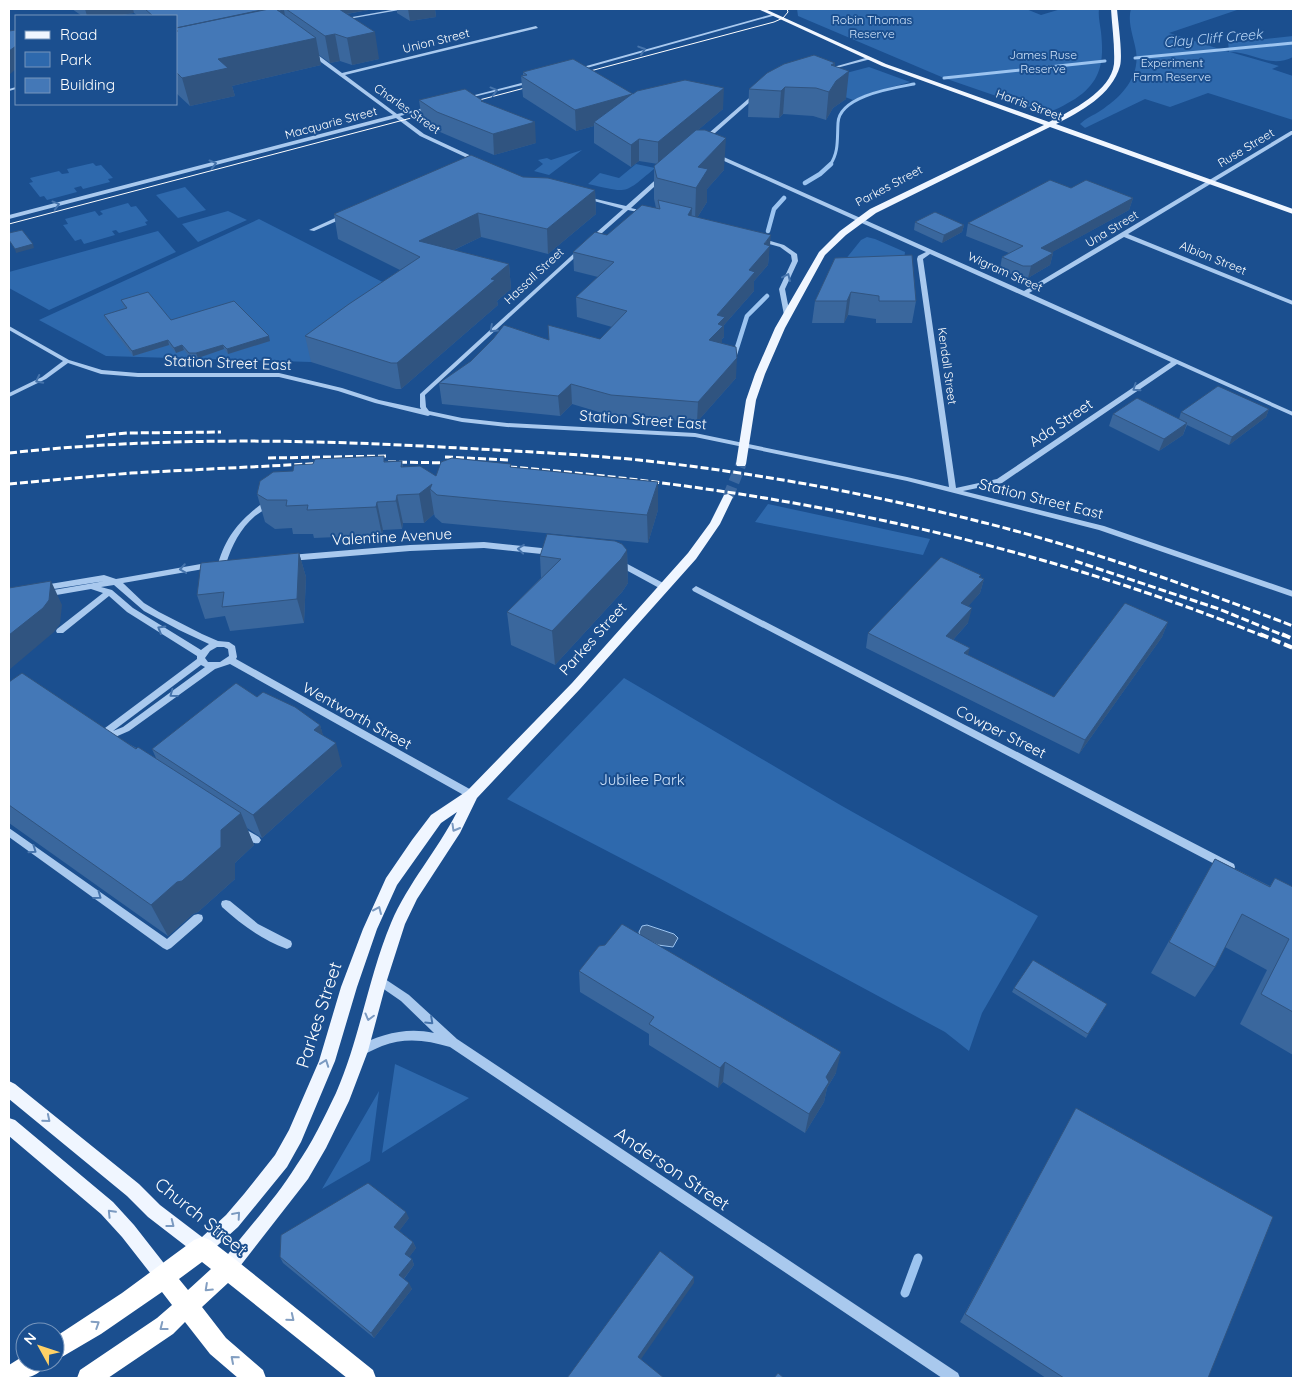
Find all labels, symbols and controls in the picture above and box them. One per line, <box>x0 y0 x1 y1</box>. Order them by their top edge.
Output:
park label: Robin Thomas Reserve <box>832 12 913 41</box>
legend <box>15 15 178 105</box>
text: Road <box>60 25 97 44</box>
street label: Union Street <box>401 25 471 56</box>
water label: Clay Cliff Creek <box>1163 25 1265 51</box>
one-way arrow <box>638 46 646 56</box>
park label: James Ruse Reserve <box>1009 47 1077 76</box>
text: Park <box>60 50 92 69</box>
park label: Experiment Farm Reserve <box>1133 55 1211 84</box>
text: Building <box>60 75 115 94</box>
street label: Charles Street <box>371 80 443 137</box>
one-way arrow <box>489 86 498 97</box>
street label: Harris Street <box>994 86 1064 123</box>
street label: Macquarie Street <box>283 103 379 142</box>
street label: Ruse Street <box>1215 125 1277 170</box>
one-way arrow <box>209 159 218 170</box>
street label: Parkes Street <box>853 162 925 209</box>
one-way arrow <box>51 200 60 211</box>
street label: Una Street <box>1083 207 1141 250</box>
street label: Albion Street <box>1178 237 1249 278</box>
street label: Hassall Street <box>501 244 567 307</box>
street label: Wigram Street <box>965 248 1045 295</box>
one-way arrow <box>781 273 791 282</box>
one-way arrow <box>490 323 499 332</box>
street label: Kendall Street <box>935 326 960 405</box>
street label: Station Street East <box>164 351 292 374</box>
one-way arrow <box>35 374 44 384</box>
one-way arrow <box>1132 382 1142 391</box>
street label: Ada Street <box>1025 394 1096 451</box>
street label: Station Street East <box>579 406 707 433</box>
street label: Station Street East <box>977 474 1105 523</box>
street label: Valentine Avenue <box>331 524 452 549</box>
one-way arrow <box>517 544 525 555</box>
one-way arrow <box>178 564 187 574</box>
street label: Parkes Street <box>555 598 630 679</box>
one-way arrow <box>157 625 166 635</box>
street label: Wentworth Street <box>299 678 415 753</box>
one-way arrow <box>169 688 179 697</box>
street label: Cowper Street <box>953 701 1049 762</box>
park label: Jubilee Park <box>599 770 685 789</box>
one-way arrow <box>451 823 461 832</box>
one-way arrow <box>28 844 37 853</box>
one-way arrow <box>92 890 102 899</box>
one-way arrow <box>372 906 383 915</box>
street label: Parkes Street <box>291 959 347 1071</box>
one-way arrow <box>364 1012 375 1021</box>
one-way arrow <box>424 1015 433 1024</box>
one-way arrow <box>319 1060 329 1068</box>
one-way arrow <box>41 1113 50 1121</box>
street label: Anderson Street <box>610 1122 734 1216</box>
street label: Church Street <box>150 1172 252 1261</box>
one-way arrow <box>108 1210 117 1219</box>
one-way arrow <box>232 1211 241 1220</box>
one-way arrow <box>165 1218 175 1227</box>
one-way arrow <box>204 1282 213 1291</box>
one-way arrow <box>285 1312 294 1321</box>
one-way arrow <box>91 1321 100 1330</box>
north arrow <box>15 1322 65 1372</box>
one-way arrow <box>160 1322 169 1331</box>
text: N <box>20 1329 40 1348</box>
one-way arrow <box>230 1356 239 1365</box>

